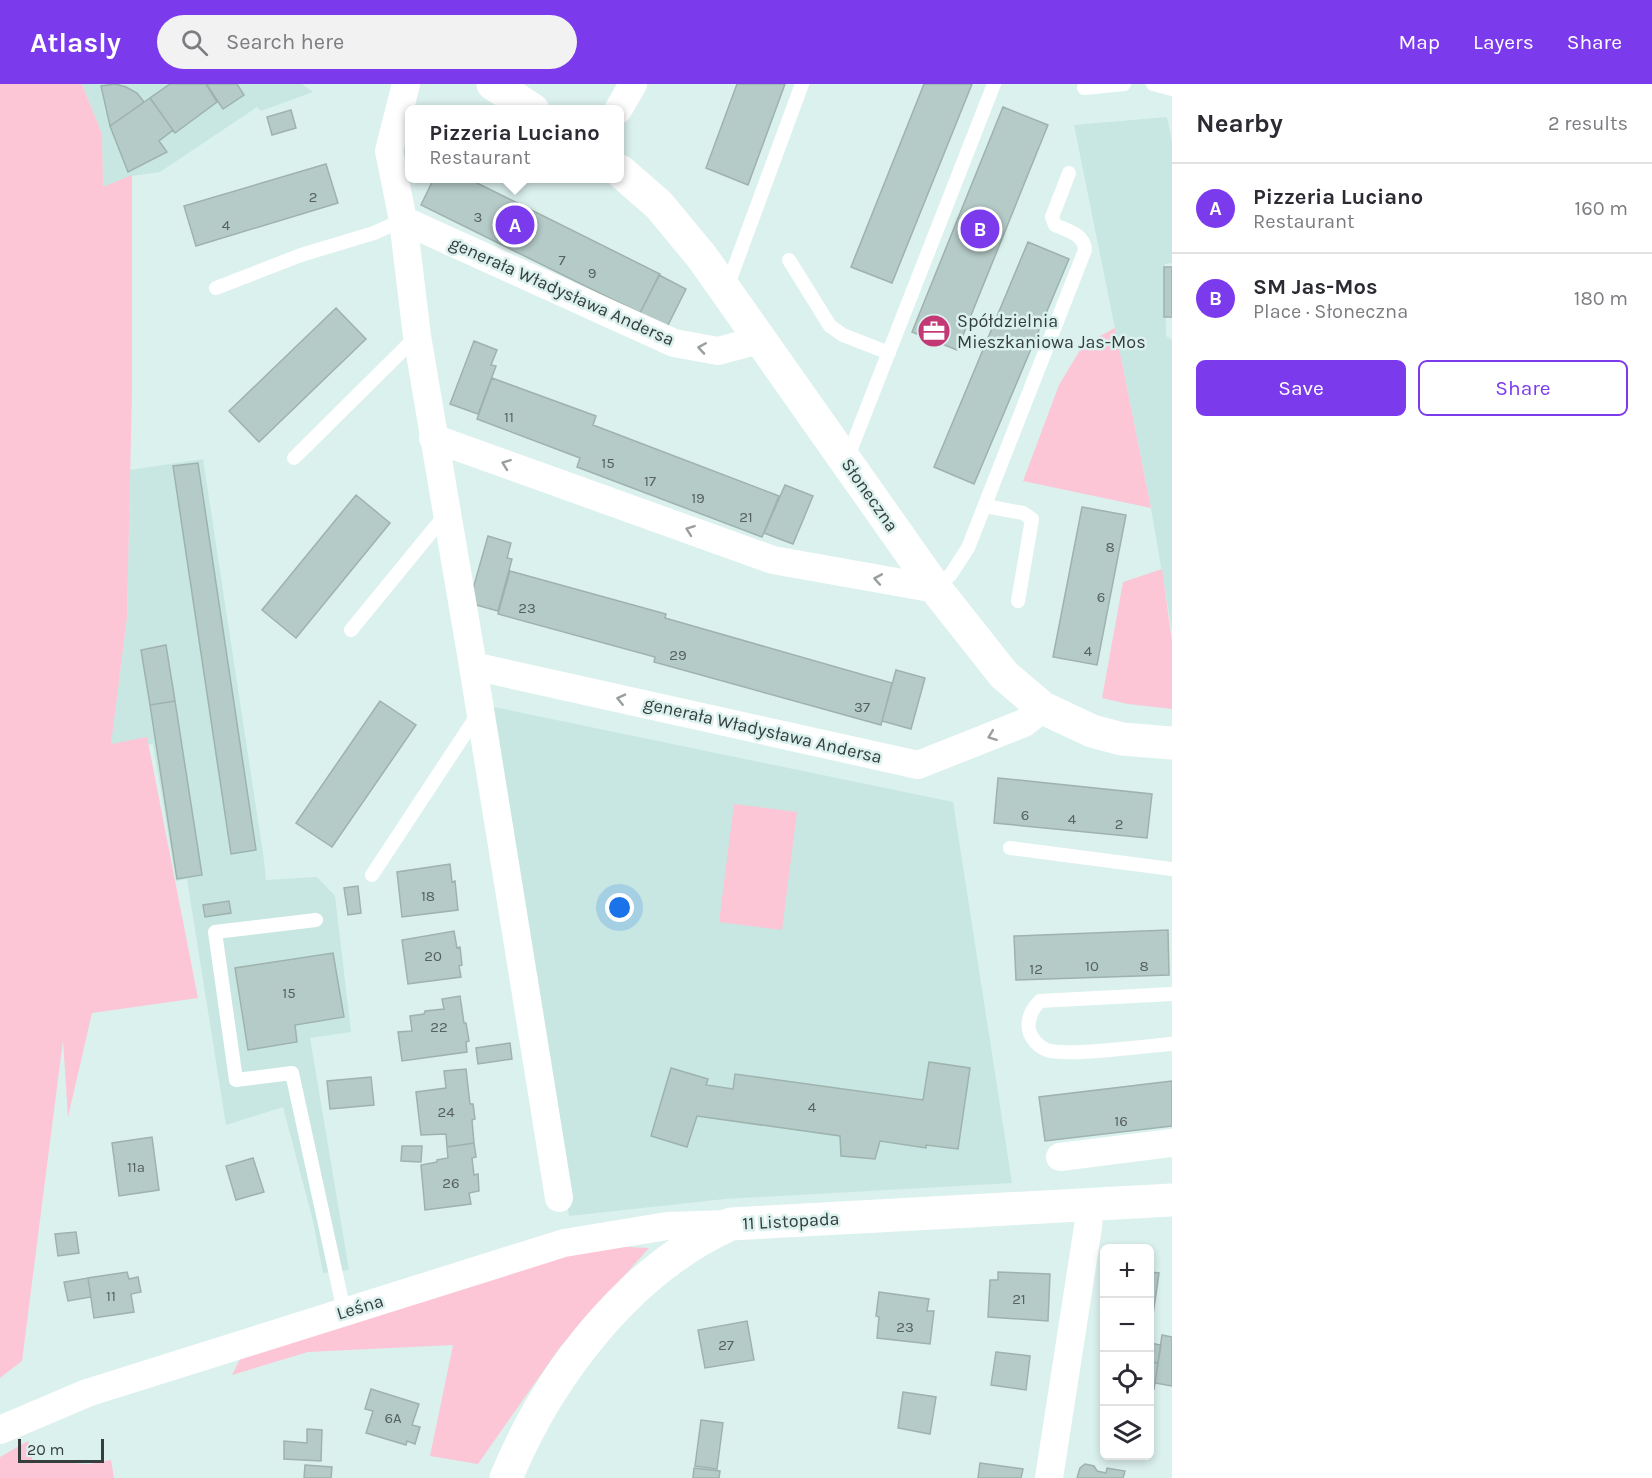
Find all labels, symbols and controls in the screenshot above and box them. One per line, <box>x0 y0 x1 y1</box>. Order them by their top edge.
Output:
search box <box>157 15 577 69</box>
text: Atlasly <box>30 26 121 59</box>
icon: search <box>178 26 211 59</box>
text: Search here <box>226 29 344 55</box>
text: Map <box>1398 30 1440 54</box>
text: Layers <box>1473 30 1534 54</box>
text: Share <box>1567 30 1622 54</box>
popup <box>405 105 624 183</box>
text: Nearby <box>1196 108 1283 139</box>
text: 2 results <box>1548 112 1628 135</box>
text: Pizzeria Luciano <box>429 120 600 146</box>
text: Restaurant <box>429 146 531 169</box>
text: Pizzeria Luciano <box>1253 184 1423 210</box>
house number: 2 <box>309 188 317 206</box>
text: A <box>1209 197 1222 220</box>
text: 160 m <box>1575 197 1628 220</box>
pin: A <box>496 202 534 248</box>
pin: B <box>960 206 1000 252</box>
house number: 3 <box>474 208 482 226</box>
text: Restaurant <box>1253 210 1355 233</box>
house number: 4 <box>222 216 231 234</box>
street label: generała Władysława Andersa <box>446 231 678 351</box>
house number: 7 <box>558 251 566 269</box>
house number: 9 <box>588 264 596 282</box>
text: SM Jas-Mos <box>1253 274 1378 300</box>
text: B <box>1209 287 1222 310</box>
text: 180 m <box>1574 287 1628 310</box>
text: Place · Słoneczna <box>1253 300 1408 323</box>
place label: Spółdzielnia Mieszkaniowa Jas-Mos <box>957 310 1146 353</box>
office icon: Spółdzielnia Mieszkaniowa Jas-Mos <box>916 313 952 349</box>
one-way arrow <box>697 342 706 354</box>
button: Save <box>1196 360 1406 416</box>
button: Share <box>1418 360 1628 416</box>
house number: 11 <box>504 408 514 426</box>
house number: 15 <box>601 454 615 472</box>
street label: Słoneczna <box>837 454 903 536</box>
one-way arrow <box>502 458 512 471</box>
house number: 17 <box>644 472 656 490</box>
house number: 19 <box>691 489 705 507</box>
house number: 21 <box>739 508 753 526</box>
one-way arrow <box>685 524 696 537</box>
house number: 8 <box>1105 538 1115 556</box>
one-way arrow <box>873 573 883 585</box>
house number: 6 <box>1097 588 1105 606</box>
house number: 23 <box>518 599 536 617</box>
house number: 4 <box>1084 642 1093 660</box>
house number: 29 <box>669 646 687 664</box>
street label: generała Władysława Andersa <box>642 692 884 768</box>
one-way arrow <box>616 693 626 706</box>
house number: 37 <box>854 698 870 716</box>
one-way arrow <box>988 729 999 741</box>
house number: 6 <box>1021 806 1029 824</box>
house number: 4 <box>1068 810 1077 828</box>
house number: 2 <box>1115 815 1123 833</box>
house number: 18 <box>421 887 435 905</box>
your location <box>605 893 634 922</box>
house number: 20 <box>424 947 442 965</box>
house number: 10 <box>1085 957 1099 975</box>
house number: 8 <box>1139 957 1149 975</box>
house number: 12 <box>1029 960 1043 978</box>
house number: 15 <box>282 984 296 1002</box>
house number: 22 <box>430 1018 448 1036</box>
house number: 4 <box>808 1098 817 1116</box>
house number: 24 <box>437 1103 455 1121</box>
house number: 16 <box>1114 1112 1128 1130</box>
house number: 11a <box>127 1158 145 1176</box>
house number: 26 <box>442 1174 460 1192</box>
street label: 11 Listopada <box>742 1207 840 1235</box>
map controls <box>1100 1244 1154 1460</box>
button: + <box>1100 1244 1154 1298</box>
house number: 11 <box>106 1287 116 1305</box>
street label: Leśna <box>334 1289 386 1325</box>
house number: 21 <box>1012 1290 1026 1308</box>
button: − <box>1100 1298 1154 1352</box>
house number: 23 <box>896 1318 914 1336</box>
house number: 27 <box>718 1336 734 1354</box>
button: locate <box>1100 1352 1154 1406</box>
button: layers <box>1100 1406 1154 1460</box>
house number: 6A <box>384 1409 402 1427</box>
scale bar <box>18 1436 104 1464</box>
text: 20 m <box>27 1440 65 1459</box>

